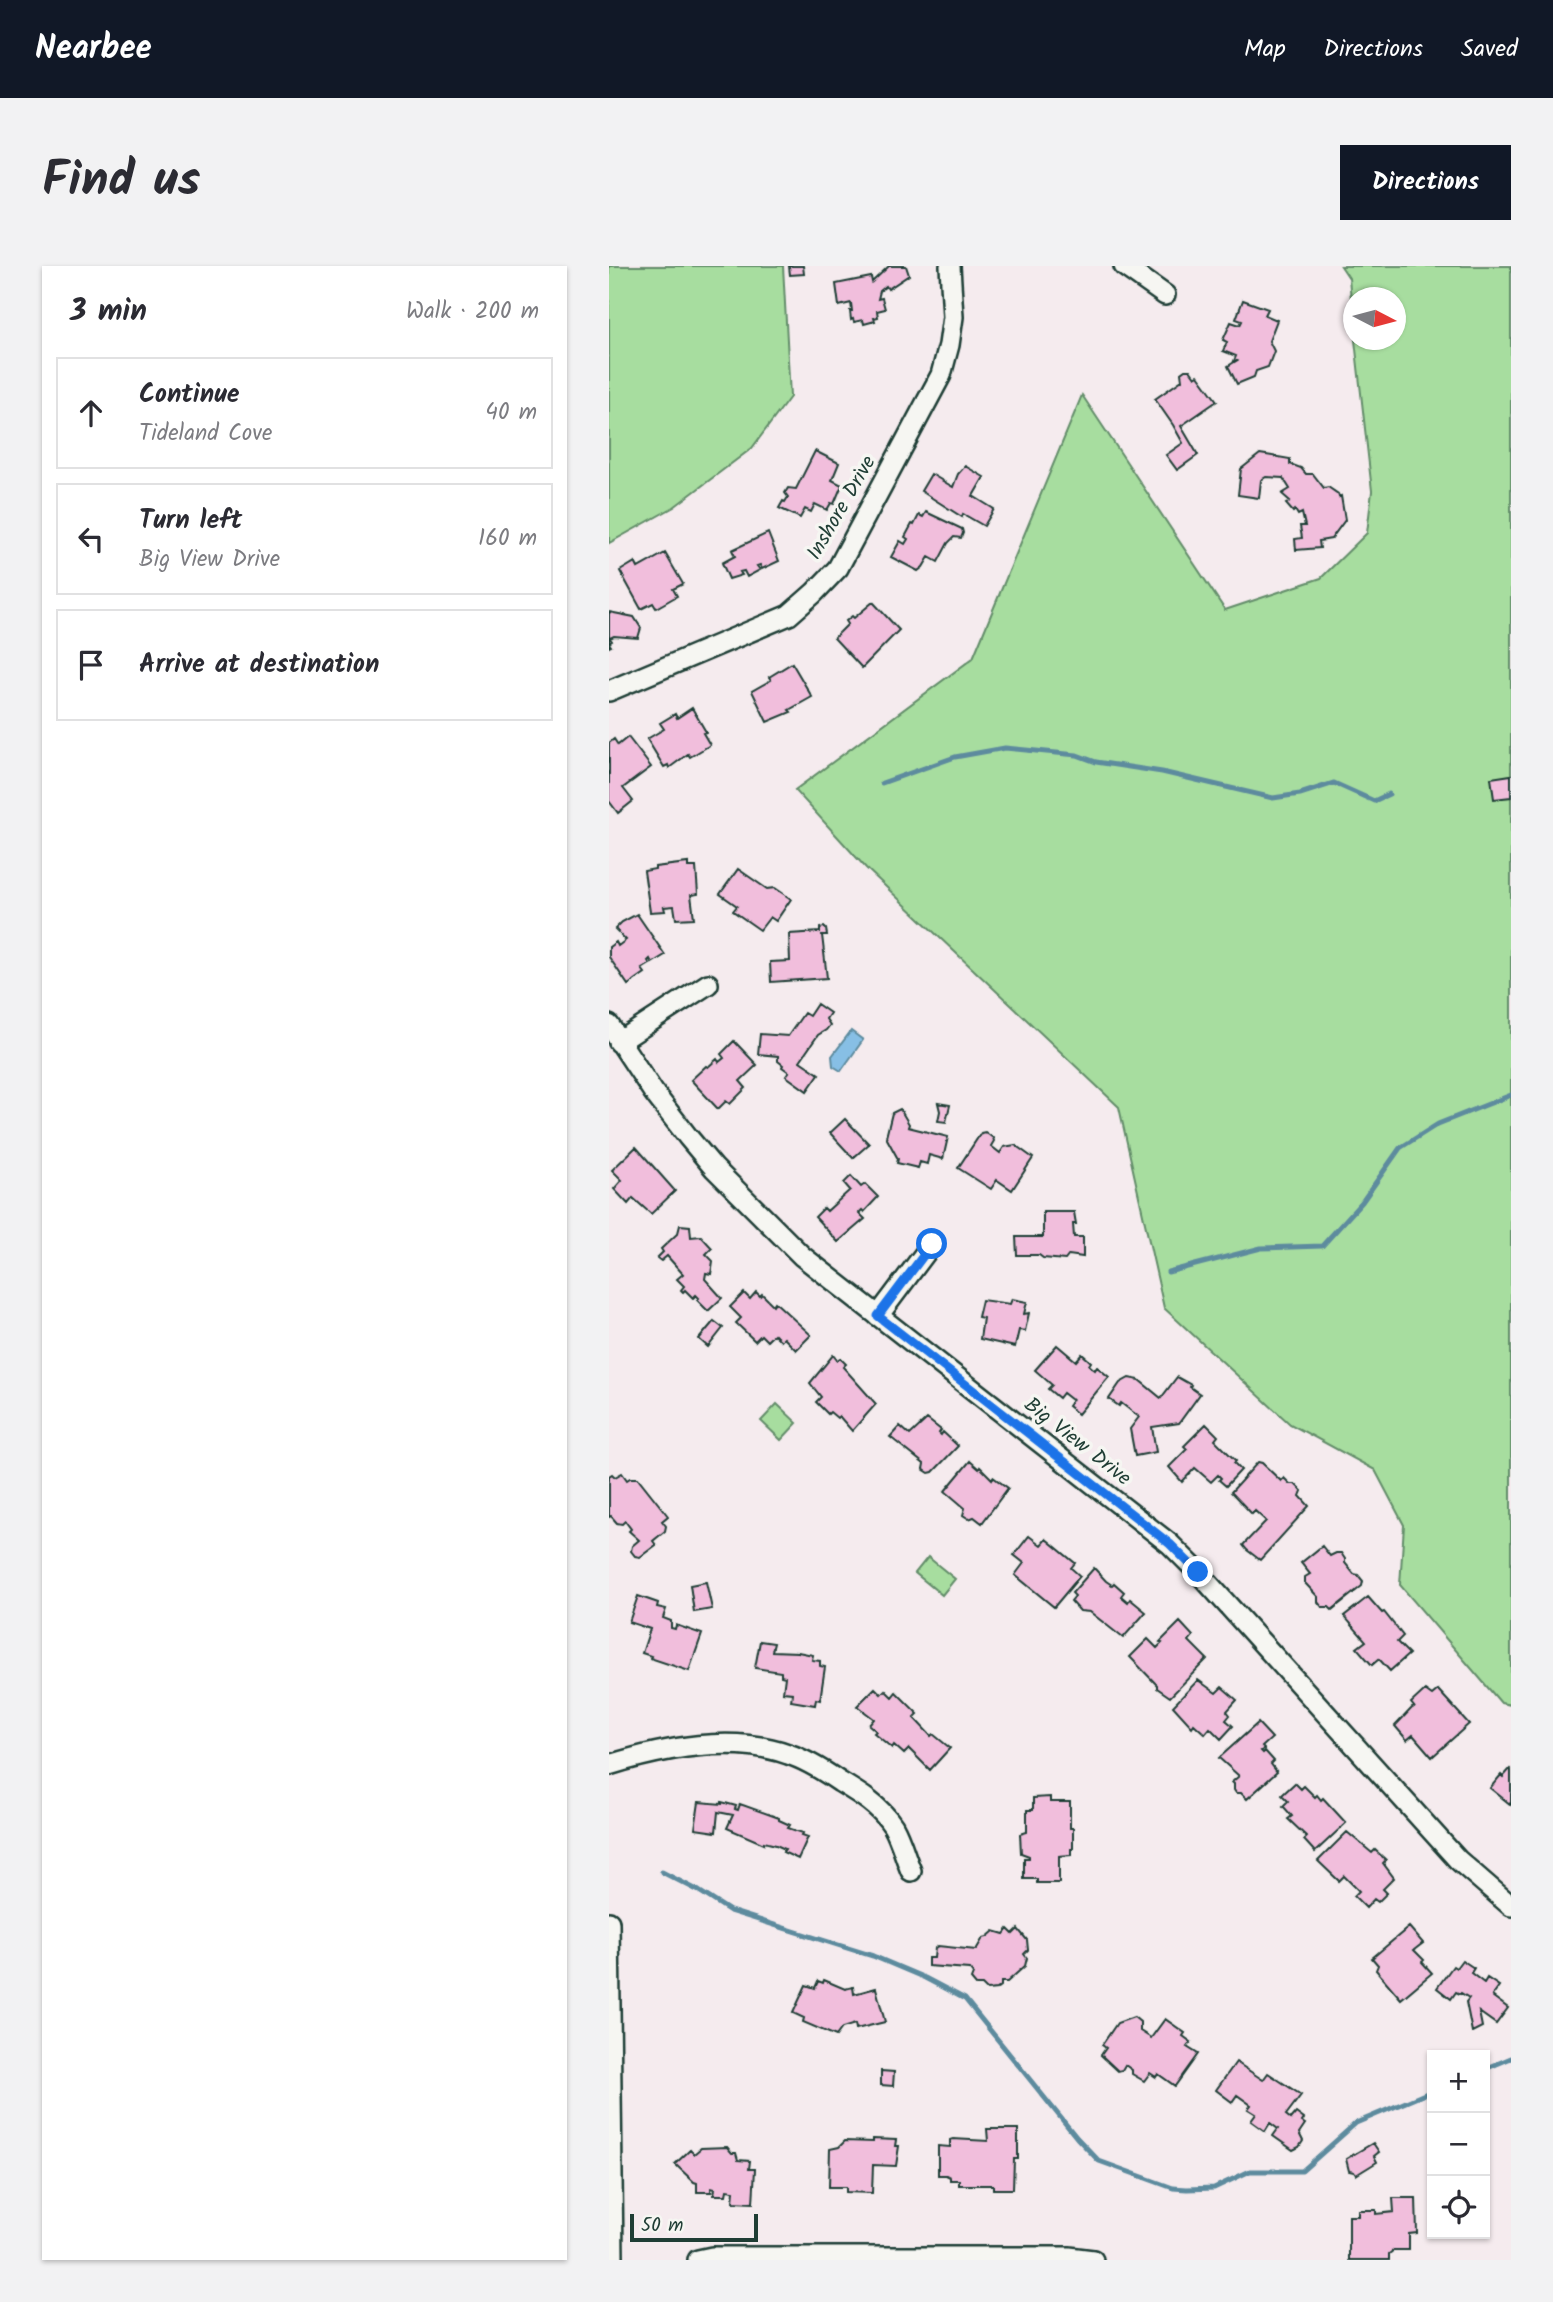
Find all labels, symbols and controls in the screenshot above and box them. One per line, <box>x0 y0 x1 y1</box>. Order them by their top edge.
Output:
text: Nearbee <box>35 23 152 76</box>
text: Map <box>1244 30 1286 69</box>
text: Directions <box>1324 30 1423 69</box>
text: Saved <box>1461 30 1518 69</box>
text: Find us <box>42 143 200 221</box>
button: Directions <box>1340 145 1511 220</box>
north arrow <box>1343 287 1406 350</box>
text: 3 min <box>70 288 147 336</box>
text: Walk · 200 m <box>406 294 539 330</box>
text: Continue <box>139 374 240 416</box>
icon: ahead <box>72 394 110 432</box>
text: 40 m <box>485 395 537 431</box>
text: Tideland Cove <box>139 416 272 452</box>
street label: Inshore Drive <box>799 449 886 566</box>
text: Turn left <box>139 500 242 542</box>
icon: left <box>72 520 110 558</box>
text: 160 m <box>478 521 537 557</box>
text: Big View Drive <box>139 542 280 578</box>
text: Arrive at destination <box>139 644 379 686</box>
icon: arrive <box>72 646 110 684</box>
route start <box>916 1228 947 1259</box>
street label: Big View Drive <box>1016 1389 1138 1495</box>
route end <box>1182 1556 1213 1587</box>
map controls <box>1427 2050 1490 2239</box>
button: + <box>1427 2050 1490 2113</box>
button: − <box>1427 2113 1490 2176</box>
button: locate <box>1427 2176 1490 2239</box>
scale bar <box>630 2211 758 2243</box>
text: 50 m <box>641 2211 683 2241</box>

